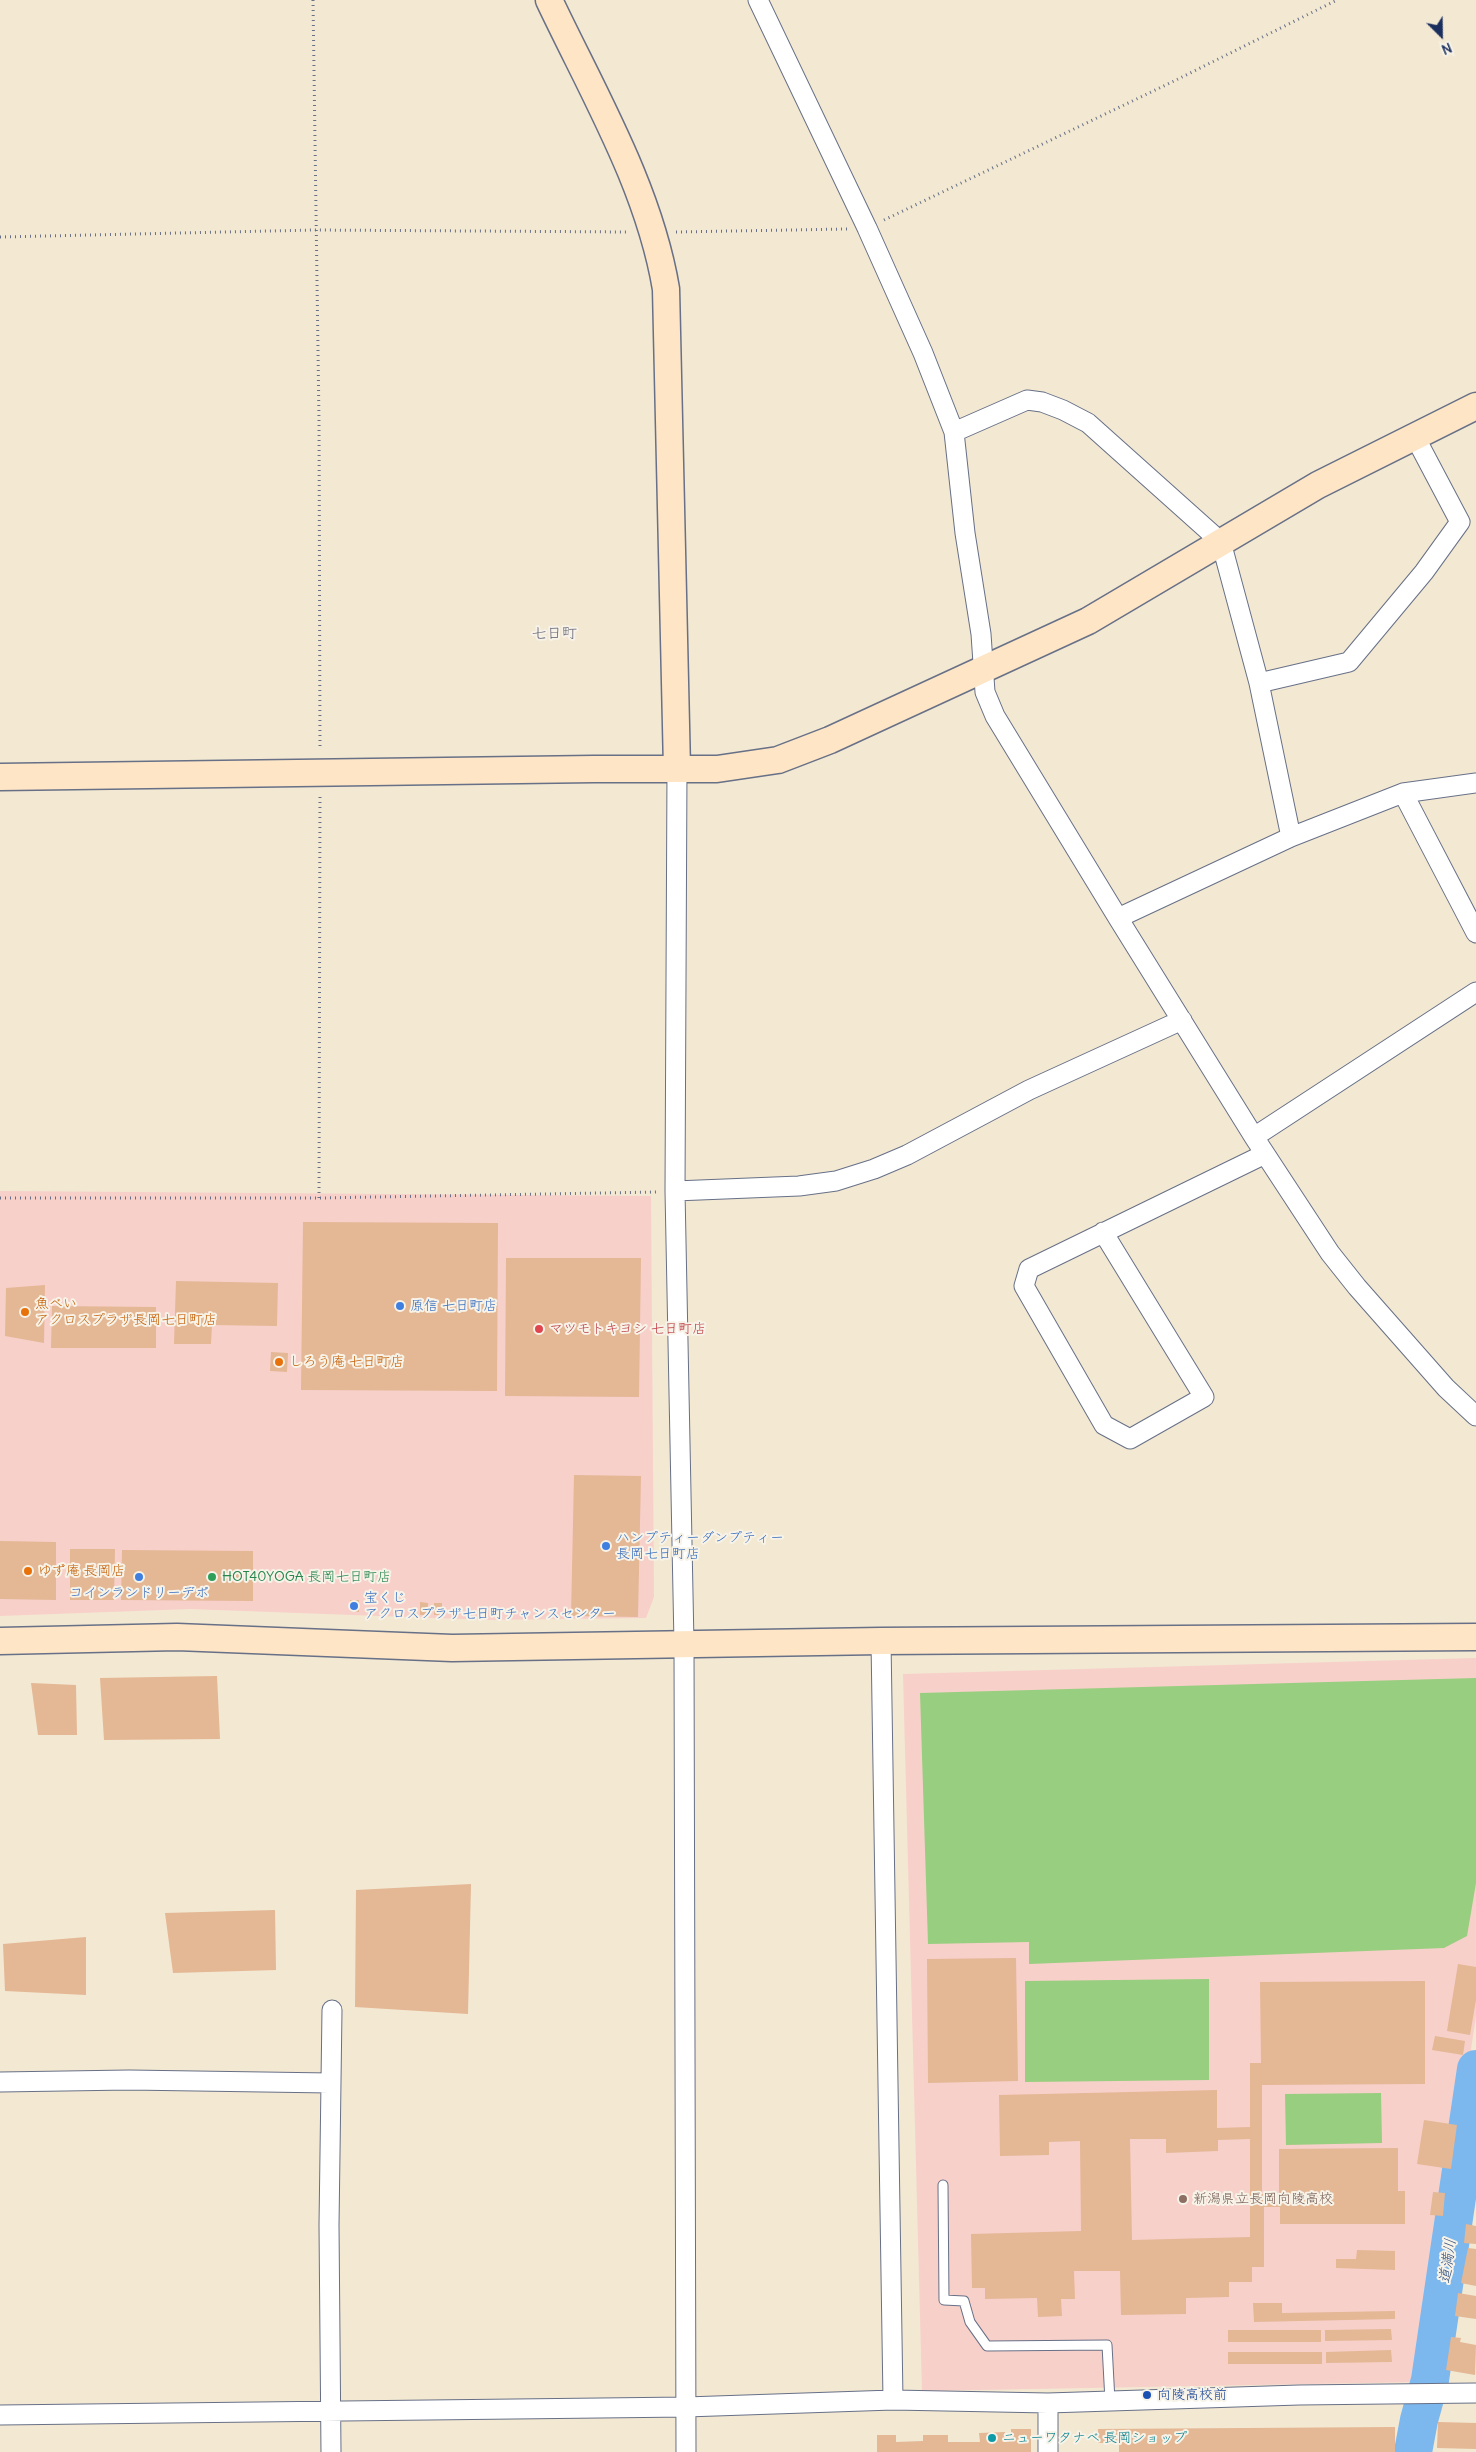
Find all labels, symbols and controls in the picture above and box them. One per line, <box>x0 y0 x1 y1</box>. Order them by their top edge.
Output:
north arrow <box>1416 10 1466 60</box>
text: N <box>1439 39 1455 59</box>
district label: 七日町 <box>532 625 576 643</box>
place label: 魚べい アクロスプラザ長岡七日町店 <box>35 1296 217 1328</box>
place label: 原信 七日町店 <box>410 1298 497 1314</box>
marker: 原信 七日町店 <box>394 1300 406 1312</box>
marker: 魚べい アクロスプラザ長岡七日町店 <box>19 1306 31 1318</box>
place label: マツモトキヨシ 七日町店 <box>549 1321 706 1337</box>
marker: マツモトキヨシ 七日町店 <box>533 1323 545 1335</box>
place label: しろう庵 七日町店 <box>289 1354 404 1370</box>
marker: しろう庵 七日町店 <box>273 1356 285 1368</box>
place label: ハンプティーダンプティー 長岡七日町店 <box>616 1530 784 1562</box>
marker: ハンプティーダンプティー 長岡七日町店 <box>600 1540 612 1552</box>
place label: ゆず庵 長岡店 <box>38 1563 125 1579</box>
marker: ゆず庵 長岡店 <box>22 1565 34 1577</box>
place label: HOT40YOGA 長岡七日町店 <box>222 1569 391 1585</box>
marker: コインランドリーデポ <box>133 1571 145 1583</box>
marker: HOT40YOGA 長岡七日町店 <box>206 1571 218 1583</box>
place label: コインランドリーデポ <box>69 1585 209 1601</box>
place label: 宝くじ アクロスプラザ七日町チャンスセンター <box>364 1590 616 1622</box>
marker: 宝くじ アクロスプラザ七日町チャンスセンター <box>348 1600 360 1612</box>
place label: 新潟県立長岡向陵高校 <box>1193 2191 1333 2207</box>
marker: 新潟県立長岡向陵高校 <box>1177 2193 1189 2205</box>
water label: 道満川 <box>1436 2237 1460 2285</box>
place label: 向陵高校前 <box>1157 2387 1227 2403</box>
marker: 向陵高校前 <box>1141 2389 1153 2401</box>
place label: ニューワタナベ 長岡ショップ <box>1002 2430 1187 2446</box>
marker: ニューワタナベ 長岡ショップ <box>986 2432 998 2444</box>

